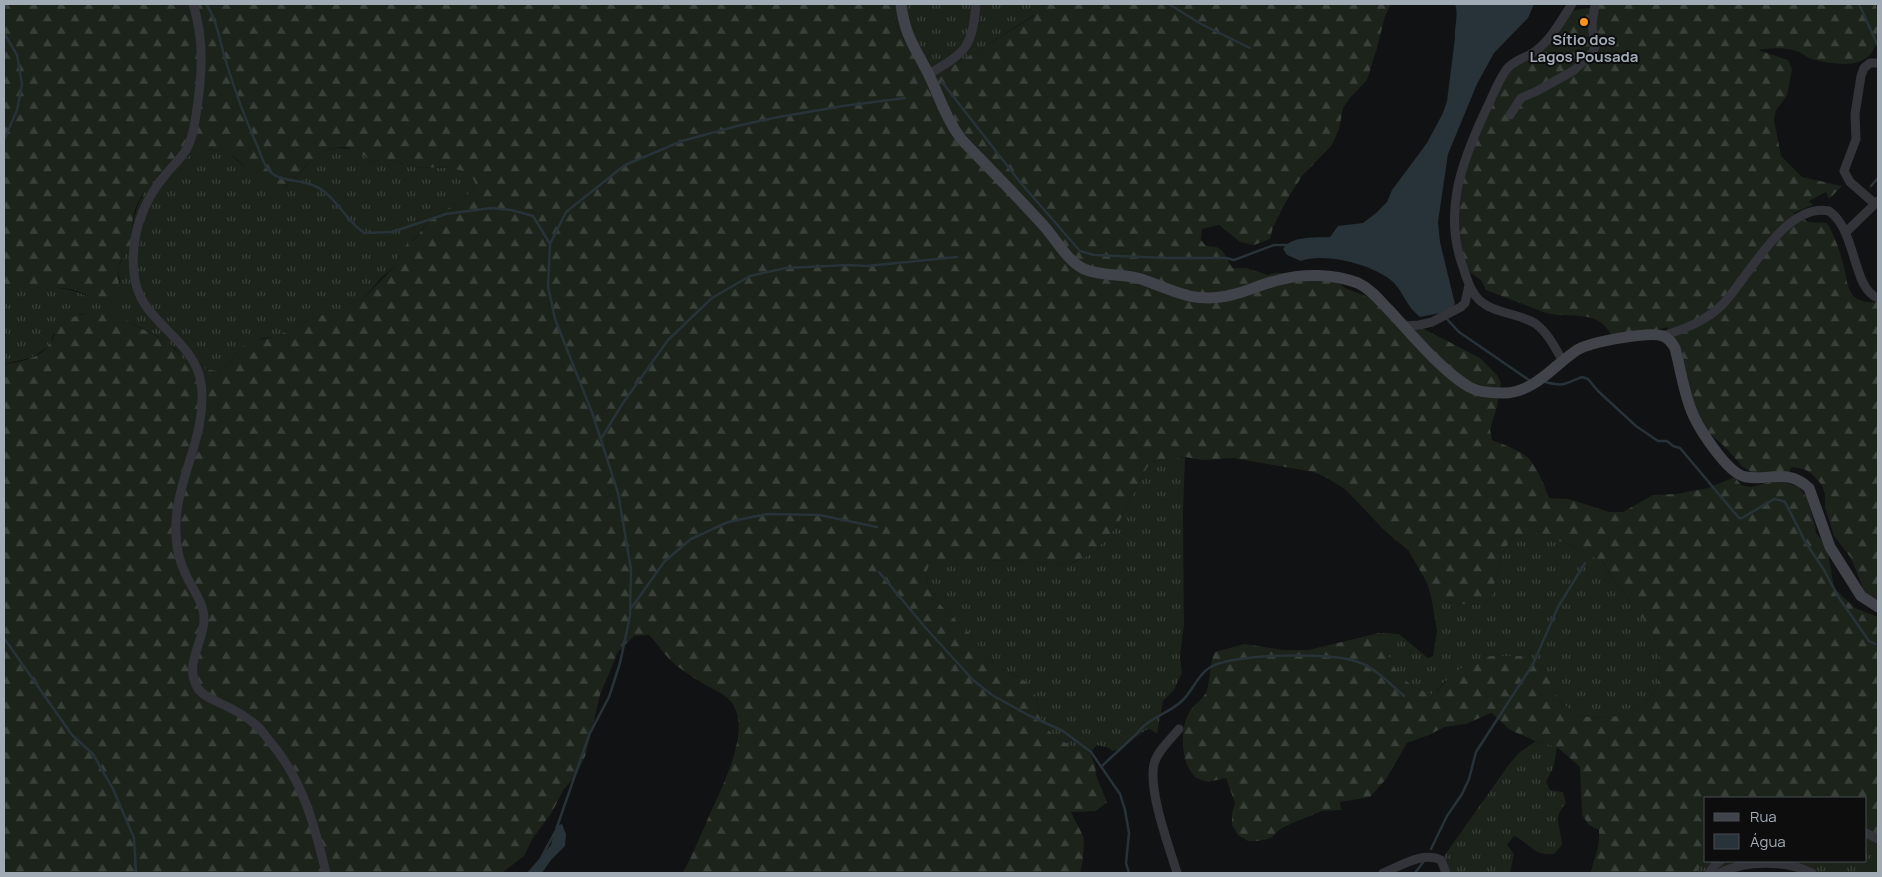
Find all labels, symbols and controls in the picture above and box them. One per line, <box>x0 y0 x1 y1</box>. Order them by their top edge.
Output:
marker: Sítio dos Lagos Pousada <box>1578 16 1590 28</box>
place label: Sítio dos Lagos Pousada <box>1530 29 1638 67</box>
legend <box>1704 797 1867 862</box>
text: Rua <box>1750 806 1777 827</box>
text: Água <box>1750 831 1786 852</box>

